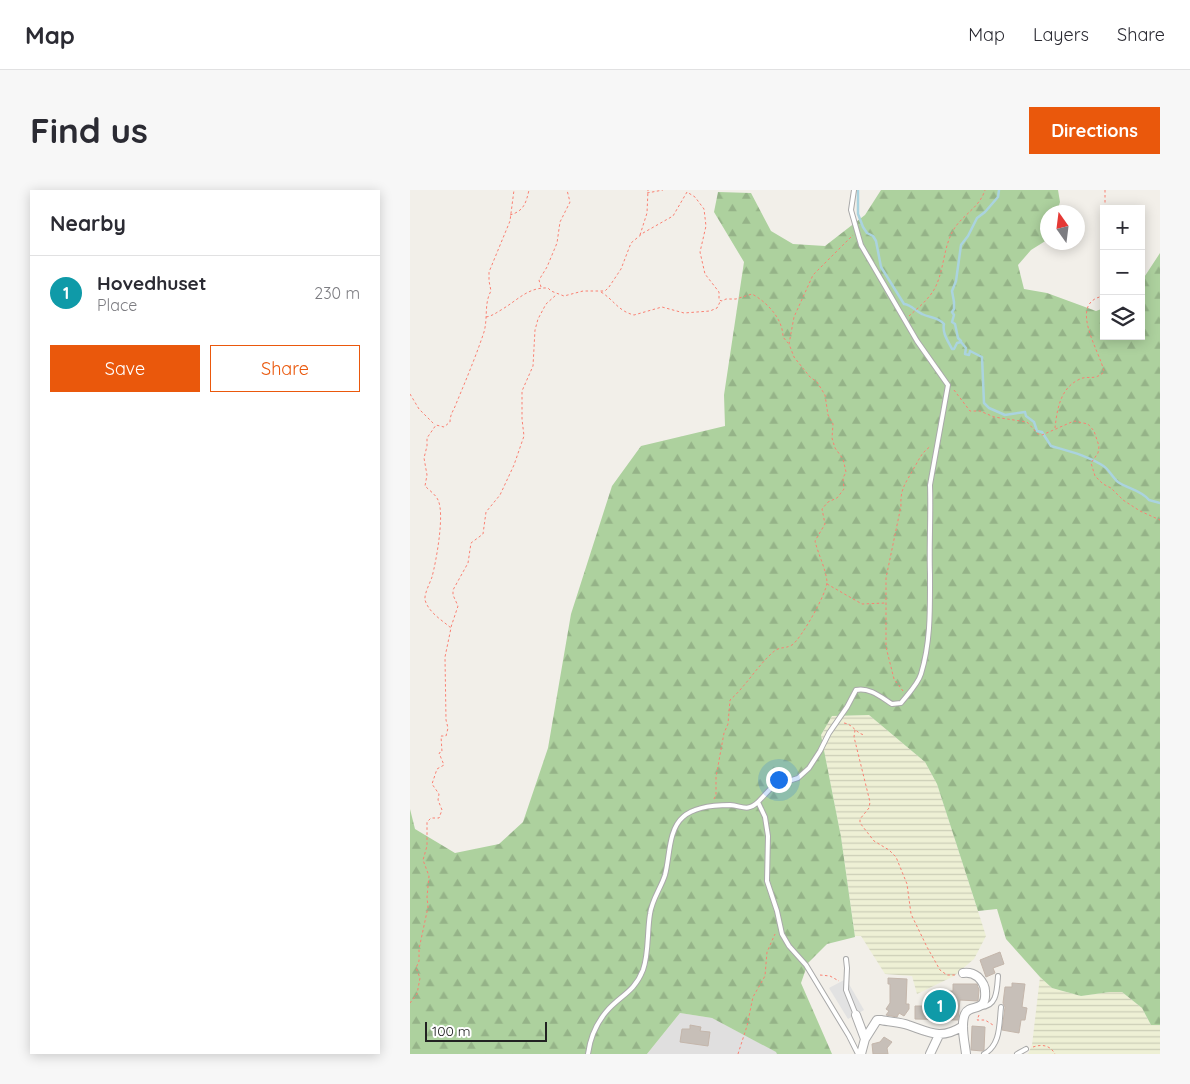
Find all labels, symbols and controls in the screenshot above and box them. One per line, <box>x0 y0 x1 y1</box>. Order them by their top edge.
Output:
text: Map <box>25 20 75 50</box>
text: Map <box>968 23 1005 46</box>
text: Layers <box>1033 23 1089 46</box>
text: Share <box>1117 23 1165 46</box>
button: Directions <box>1029 107 1160 154</box>
text: Find us <box>30 108 148 152</box>
north arrow <box>1040 205 1085 250</box>
map controls <box>1100 205 1145 340</box>
button: + <box>1100 205 1145 250</box>
text: Nearby <box>50 210 126 236</box>
button: − <box>1100 250 1145 295</box>
text: Hovedhuset <box>97 271 207 295</box>
text: 1 <box>63 283 69 303</box>
text: 230 m <box>314 283 360 303</box>
text: Place <box>97 295 137 315</box>
button: layers <box>1100 295 1145 340</box>
button: Save <box>50 345 200 392</box>
button: Share <box>210 345 360 392</box>
your location <box>766 767 792 793</box>
pin: 1 <box>924 987 956 1025</box>
scale bar <box>425 1019 548 1042</box>
text: 100 m <box>432 1022 470 1040</box>

